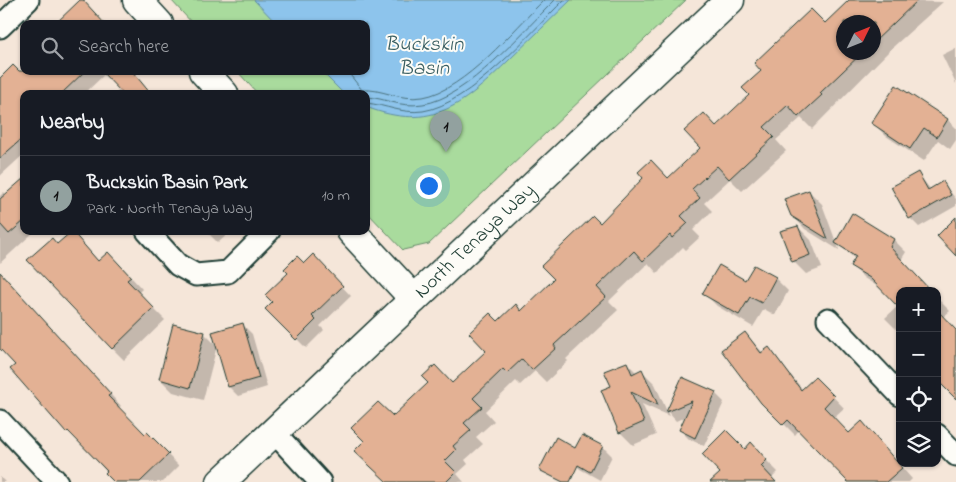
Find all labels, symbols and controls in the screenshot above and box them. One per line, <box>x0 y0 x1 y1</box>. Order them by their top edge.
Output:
north arrow <box>836 15 881 60</box>
search box <box>20 20 370 75</box>
water label: Buckskin Basin <box>385 30 464 84</box>
icon: search <box>38 34 66 62</box>
text: Search here <box>78 34 169 61</box>
text: Nearby <box>40 108 104 138</box>
pin: 1 <box>430 111 462 152</box>
text: Buckskin Basin Park <box>87 170 247 197</box>
your location <box>416 173 442 199</box>
street label: North Tenaya Way <box>408 177 542 306</box>
text: 1 <box>53 184 59 208</box>
text: 10 m <box>322 184 350 208</box>
text: Park · North Tenaya Way <box>87 197 253 221</box>
map controls <box>896 287 941 467</box>
button: + <box>896 287 941 332</box>
button: − <box>896 332 941 377</box>
button: locate <box>896 377 941 422</box>
button: layers <box>896 422 941 467</box>

